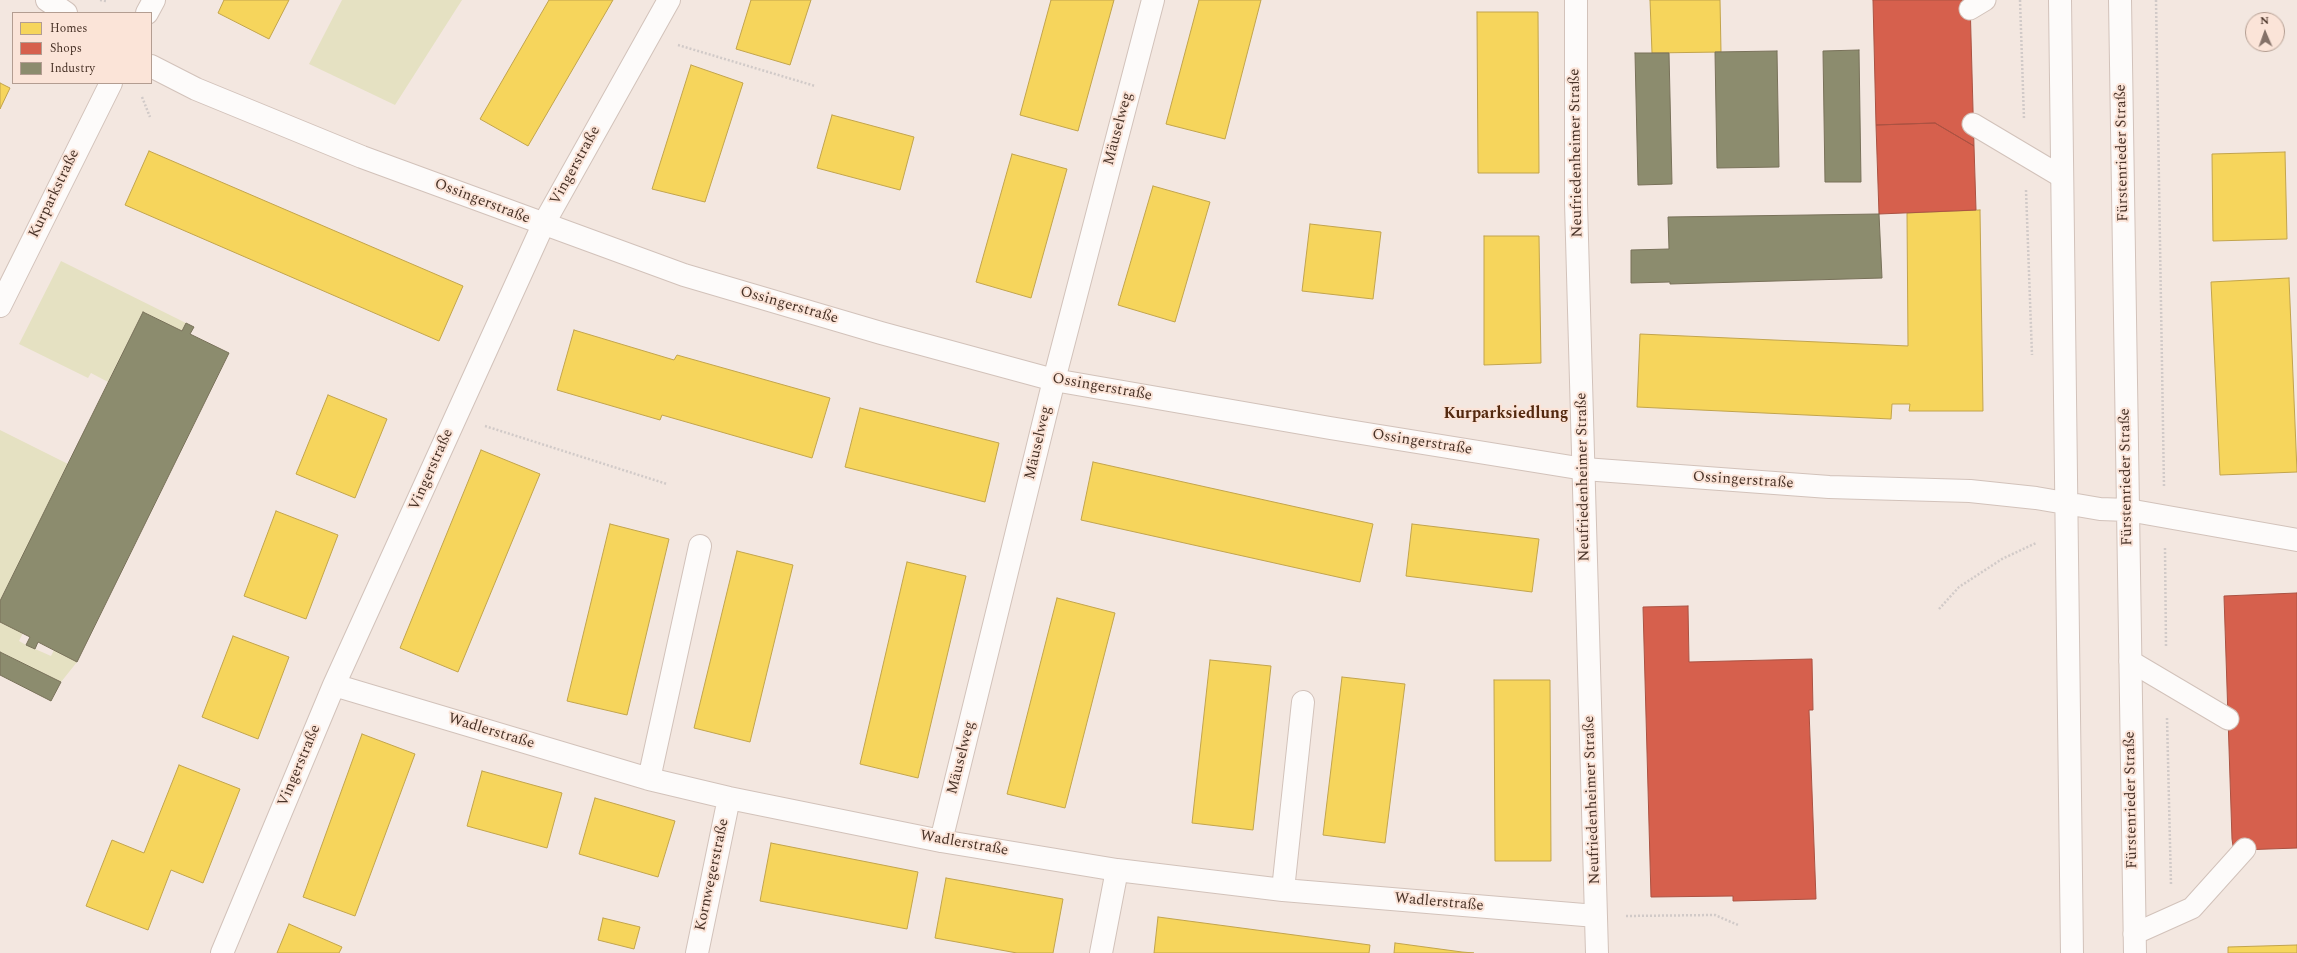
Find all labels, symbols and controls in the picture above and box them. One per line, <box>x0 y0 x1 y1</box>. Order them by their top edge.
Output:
legend <box>12 12 152 84</box>
north arrow <box>2245 12 2285 52</box>
text: N <box>2260 12 2269 29</box>
text: Homes <box>50 19 88 38</box>
text: Shops <box>50 39 82 58</box>
text: Industry <box>50 59 95 78</box>
street label: Neufriedenheimer Straße <box>1567 68 1587 238</box>
street label: Fürstenrieder Straße <box>2113 84 2133 222</box>
street label: Mäuselweg <box>1101 90 1137 168</box>
street label: Vingerstraße <box>547 123 605 209</box>
street label: Kurparkstraße <box>26 147 84 241</box>
street label: Ossingerstraße <box>432 175 532 229</box>
street label: Ossingerstraße <box>738 283 840 329</box>
street label: Ossingerstraße <box>1051 370 1153 406</box>
street label: Neufriedenheimer Straße <box>1574 392 1594 562</box>
street label: Mäuselweg <box>1022 404 1056 482</box>
district label: Kurparksiedlung <box>1443 405 1569 425</box>
street label: Fürstenrieder Straße <box>2117 408 2137 546</box>
street label: Vingerstraße <box>406 426 458 514</box>
street label: Ossingerstraße <box>1371 426 1473 460</box>
street label: Ossingerstraße <box>1692 468 1794 494</box>
street label: Wadlerstraße <box>446 710 536 754</box>
street label: Neufriedenheimer Straße <box>1581 715 1605 885</box>
street label: Mäuselweg <box>944 719 980 797</box>
street label: Vingerstraße <box>275 722 325 810</box>
street label: Fürstenrieder Straße <box>2122 731 2142 869</box>
street label: Kornwegerstraße <box>692 817 734 933</box>
street label: Wadlerstraße <box>918 827 1010 861</box>
street label: Wadlerstraße <box>1394 890 1484 916</box>

